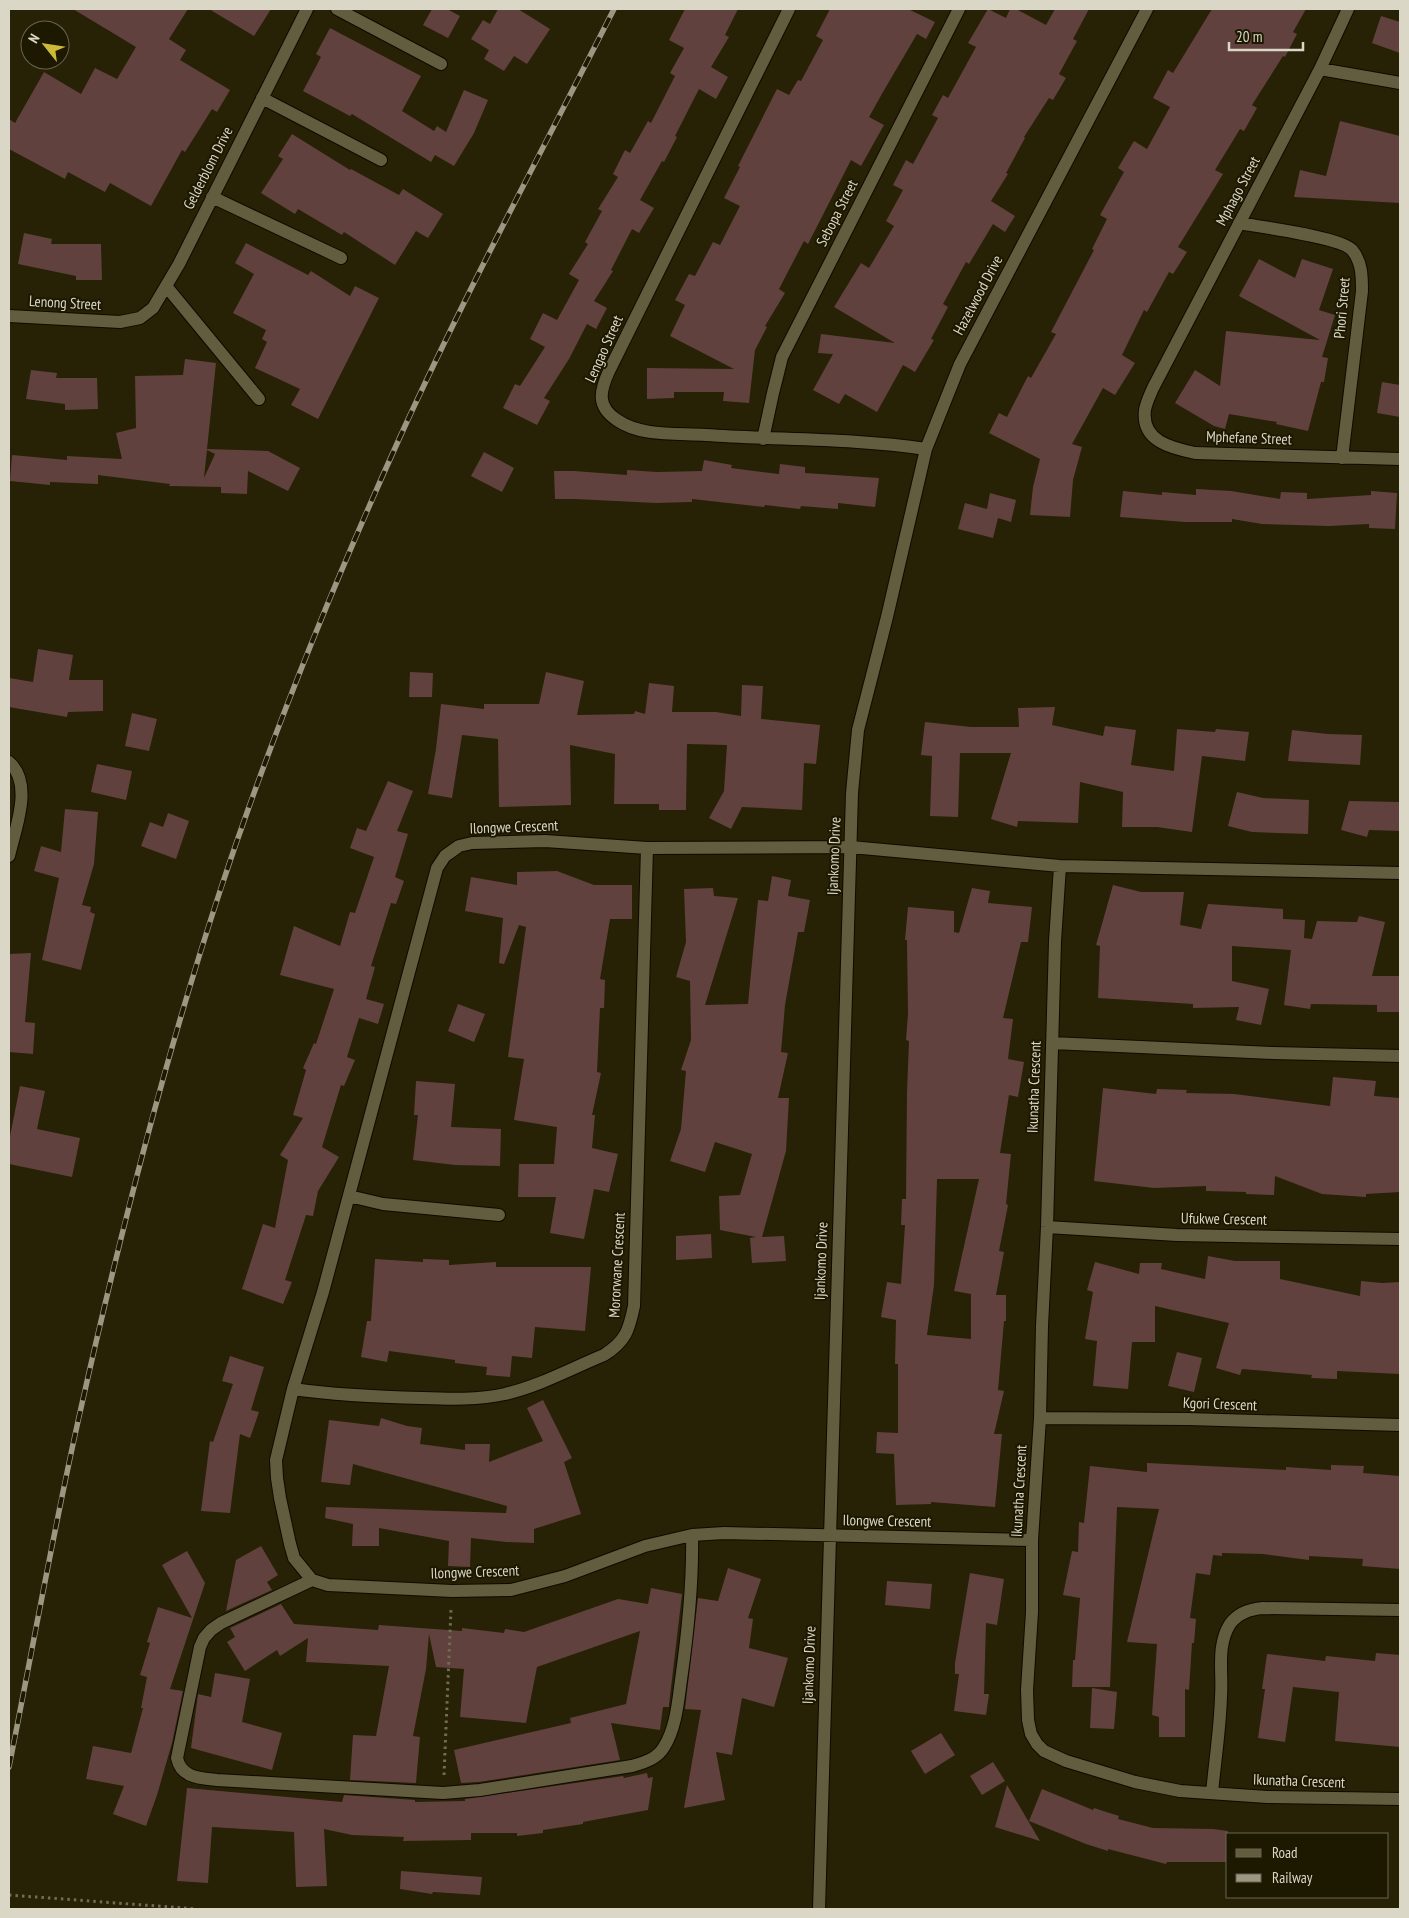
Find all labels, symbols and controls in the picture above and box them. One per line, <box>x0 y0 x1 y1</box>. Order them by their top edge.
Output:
north arrow <box>20 20 70 70</box>
scale bar <box>1229 20 1303 52</box>
text: 20 m <box>1236 27 1262 46</box>
text: N <box>24 31 43 46</box>
street label: Gelderblom Drive <box>179 123 237 212</box>
street label: Mphago Street <box>1211 153 1264 229</box>
street label: Sebopa Street <box>812 176 861 249</box>
street label: Hazelwood Drive <box>949 252 1007 338</box>
street label: Phori Street <box>1329 277 1354 339</box>
street label: Lenong Street <box>29 291 102 314</box>
street label: Lengao Street <box>580 312 627 385</box>
street label: Mphefane Street <box>1206 427 1292 448</box>
street label: Ilongwe Crescent <box>469 815 559 838</box>
street label: Ijankomo Drive <box>823 817 844 895</box>
street label: Ikunatha Crescent <box>1022 1040 1045 1133</box>
street label: Ufukwe Crescent <box>1181 1208 1267 1229</box>
street label: Mororwane Crescent <box>604 1212 629 1318</box>
street label: Ijankomo Drive <box>810 1222 831 1300</box>
street label: Kgori Crescent <box>1183 1393 1258 1414</box>
street label: Ikunatha Crescent <box>1007 1444 1030 1538</box>
street label: Ilongwe Crescent <box>843 1510 932 1531</box>
street label: Ilongwe Crescent <box>430 1560 520 1583</box>
street label: Ijankomo Drive <box>798 1626 819 1704</box>
street label: Ikunatha Crescent <box>1253 1769 1346 1792</box>
legend <box>1226 1833 1389 1898</box>
text: Road <box>1272 1843 1298 1862</box>
text: Railway <box>1272 1868 1313 1887</box>

